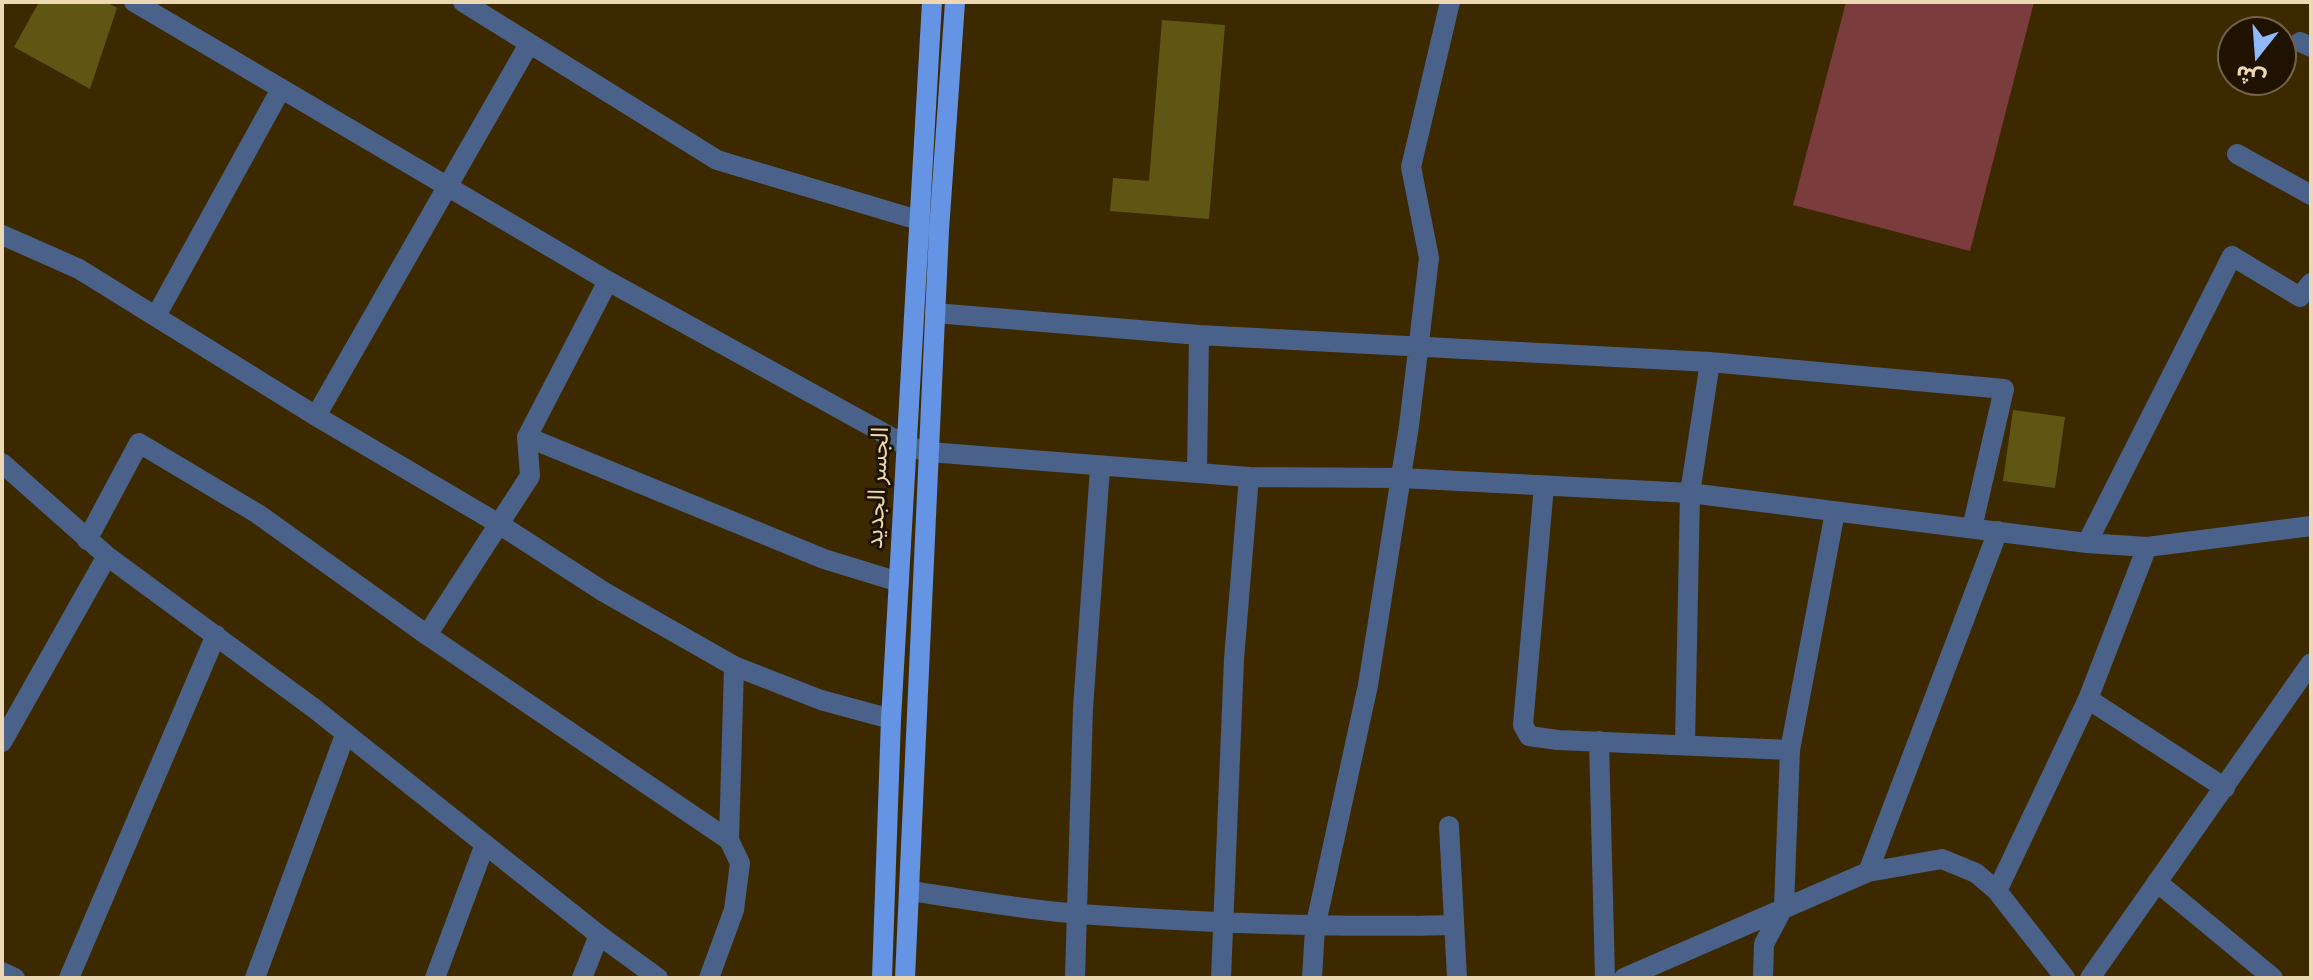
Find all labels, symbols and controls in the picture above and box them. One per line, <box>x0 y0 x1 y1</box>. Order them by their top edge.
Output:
north arrow <box>2217 16 2297 96</box>
text: ش <box>2232 59 2269 95</box>
street label: الجسر الجديد <box>860 426 896 550</box>

